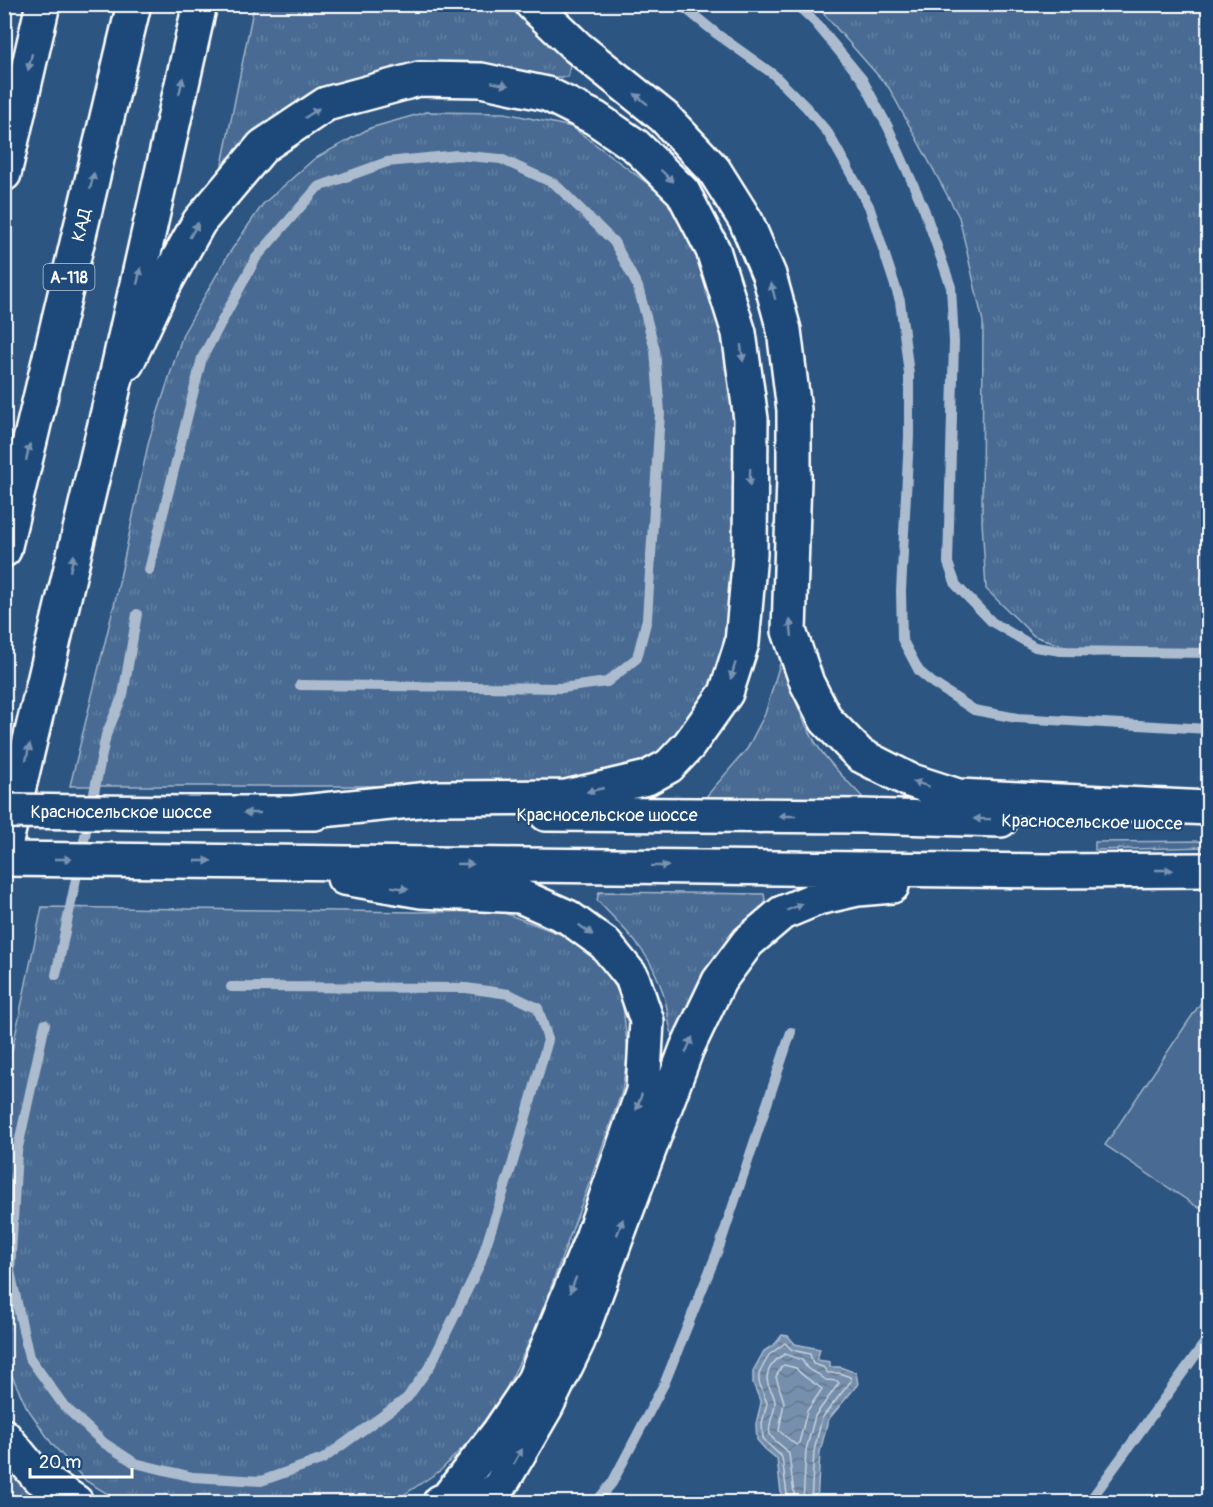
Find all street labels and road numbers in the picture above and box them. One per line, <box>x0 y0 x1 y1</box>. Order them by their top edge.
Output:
street label: КАД <box>67 206 97 244</box>
road number: А-118 <box>44 264 94 290</box>
street label: Красносельское шоссе <box>30 801 212 824</box>
street label: Красносельское шоссе <box>516 804 698 827</box>
street label: Красносельское шоссе <box>1001 809 1183 836</box>

